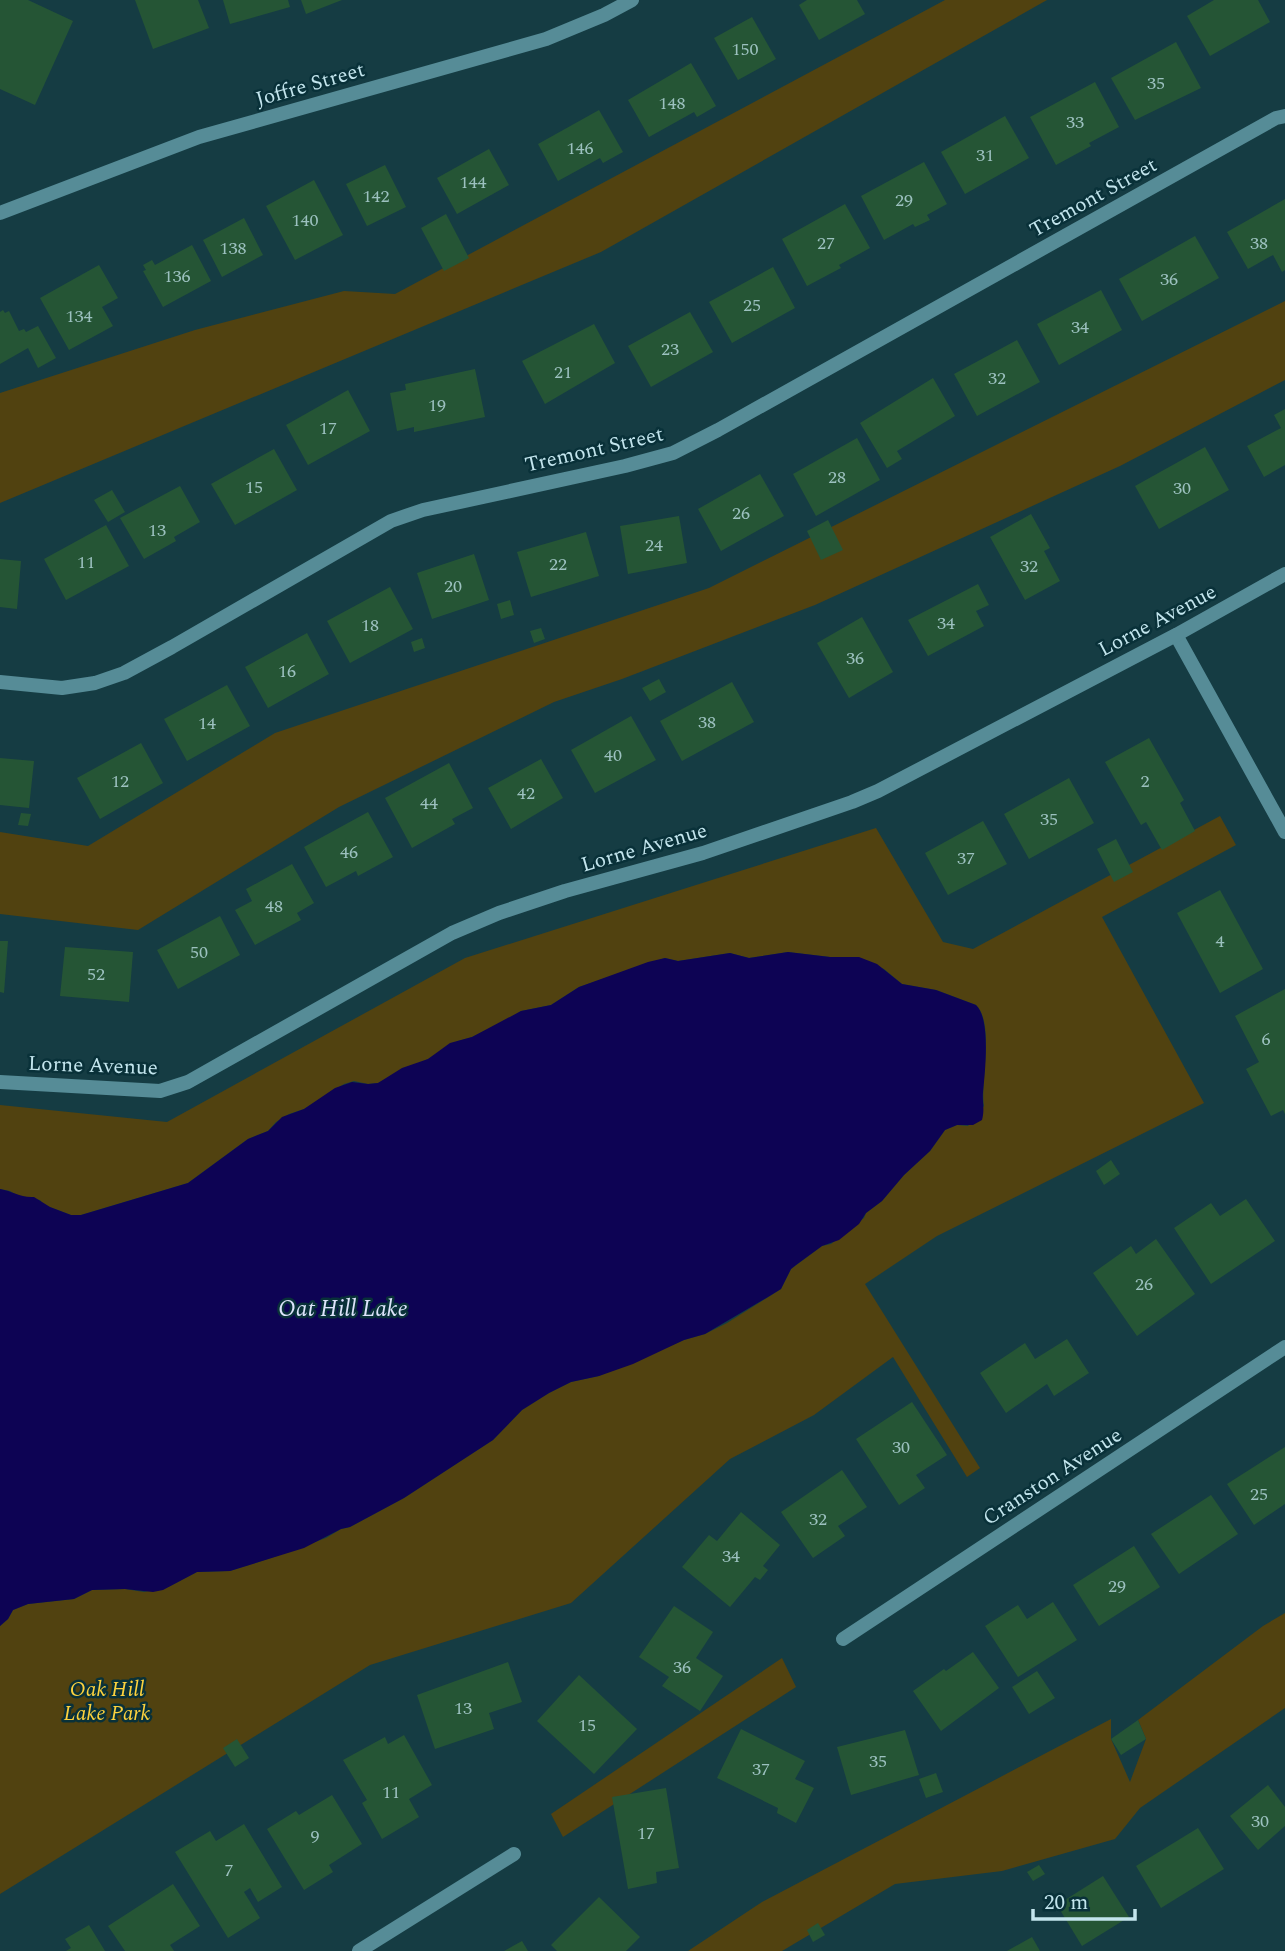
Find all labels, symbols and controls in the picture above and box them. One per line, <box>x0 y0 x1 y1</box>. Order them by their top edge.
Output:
house number: 150 <box>732 36 759 63</box>
street label: Joffre Street <box>252 54 369 116</box>
house number: 35 <box>1147 70 1165 97</box>
house number: 148 <box>659 90 686 117</box>
house number: 33 <box>1066 109 1084 136</box>
house number: 146 <box>567 135 594 162</box>
house number: 31 <box>976 142 994 169</box>
street label: Tremont Street <box>1024 150 1163 246</box>
house number: 144 <box>460 169 487 196</box>
house number: 142 <box>363 183 390 210</box>
house number: 29 <box>895 187 913 214</box>
house number: 140 <box>292 207 319 234</box>
house number: 27 <box>817 230 835 257</box>
house number: 38 <box>1250 230 1268 257</box>
house number: 138 <box>220 235 247 262</box>
house number: 136 <box>164 263 191 290</box>
house number: 36 <box>1160 266 1178 293</box>
house number: 25 <box>743 292 761 319</box>
house number: 134 <box>66 303 93 330</box>
house number: 34 <box>1071 314 1089 341</box>
house number: 23 <box>661 336 679 363</box>
house number: 21 <box>554 359 572 386</box>
house number: 32 <box>988 365 1006 392</box>
house number: 19 <box>428 392 446 419</box>
house number: 17 <box>319 415 337 442</box>
street label: Tremont Street <box>522 418 667 481</box>
house number: 28 <box>828 464 846 491</box>
house number: 15 <box>245 474 263 501</box>
house number: 30 <box>1173 475 1191 502</box>
house number: 26 <box>732 500 750 527</box>
house number: 13 <box>148 517 166 544</box>
house number: 24 <box>645 532 663 559</box>
house number: 11 <box>77 549 95 576</box>
house number: 22 <box>549 551 567 578</box>
house number: 32 <box>1020 553 1038 580</box>
house number: 20 <box>444 573 462 600</box>
street label: Lorne Avenue <box>1093 576 1222 666</box>
house number: 34 <box>937 610 955 637</box>
house number: 18 <box>361 612 379 639</box>
house number: 36 <box>846 645 864 672</box>
house number: 16 <box>278 658 296 685</box>
house number: 38 <box>698 709 716 736</box>
house number: 14 <box>198 710 216 737</box>
house number: 40 <box>604 742 622 769</box>
house number: 12 <box>111 768 129 795</box>
house number: 2 <box>1141 768 1150 795</box>
house number: 42 <box>517 780 535 807</box>
house number: 44 <box>420 790 438 817</box>
house number: 35 <box>1040 806 1058 833</box>
street label: Lorne Avenue <box>577 815 711 881</box>
house number: 46 <box>340 839 358 866</box>
house number: 37 <box>957 845 975 872</box>
house number: 48 <box>265 893 283 920</box>
house number: 4 <box>1216 928 1225 955</box>
house number: 50 <box>190 939 208 966</box>
house number: 52 <box>87 961 105 988</box>
house number: 6 <box>1262 1026 1271 1053</box>
street label: Lorne Avenue <box>27 1048 158 1084</box>
house number: 26 <box>1135 1271 1153 1298</box>
water label: Oat Hill Lake <box>278 1292 408 1327</box>
street label: Cranston Avenue <box>976 1420 1129 1534</box>
house number: 30 <box>892 1434 910 1461</box>
house number: 25 <box>1250 1481 1268 1508</box>
house number: 32 <box>809 1506 827 1533</box>
house number: 34 <box>722 1543 740 1570</box>
house number: 29 <box>1108 1573 1126 1600</box>
house number: 36 <box>673 1654 691 1681</box>
park label: Oak Hill Lake Park <box>64 1674 151 1730</box>
house number: 13 <box>454 1695 472 1722</box>
house number: 15 <box>578 1712 596 1739</box>
house number: 35 <box>869 1748 887 1775</box>
house number: 37 <box>752 1756 770 1783</box>
house number: 11 <box>382 1779 400 1806</box>
house number: 30 <box>1251 1808 1269 1835</box>
house number: 17 <box>637 1820 655 1847</box>
house number: 9 <box>311 1823 320 1850</box>
house number: 7 <box>225 1857 234 1884</box>
scale bar <box>1033 1878 1134 1922</box>
text: 20 m <box>1044 1887 1088 1919</box>

